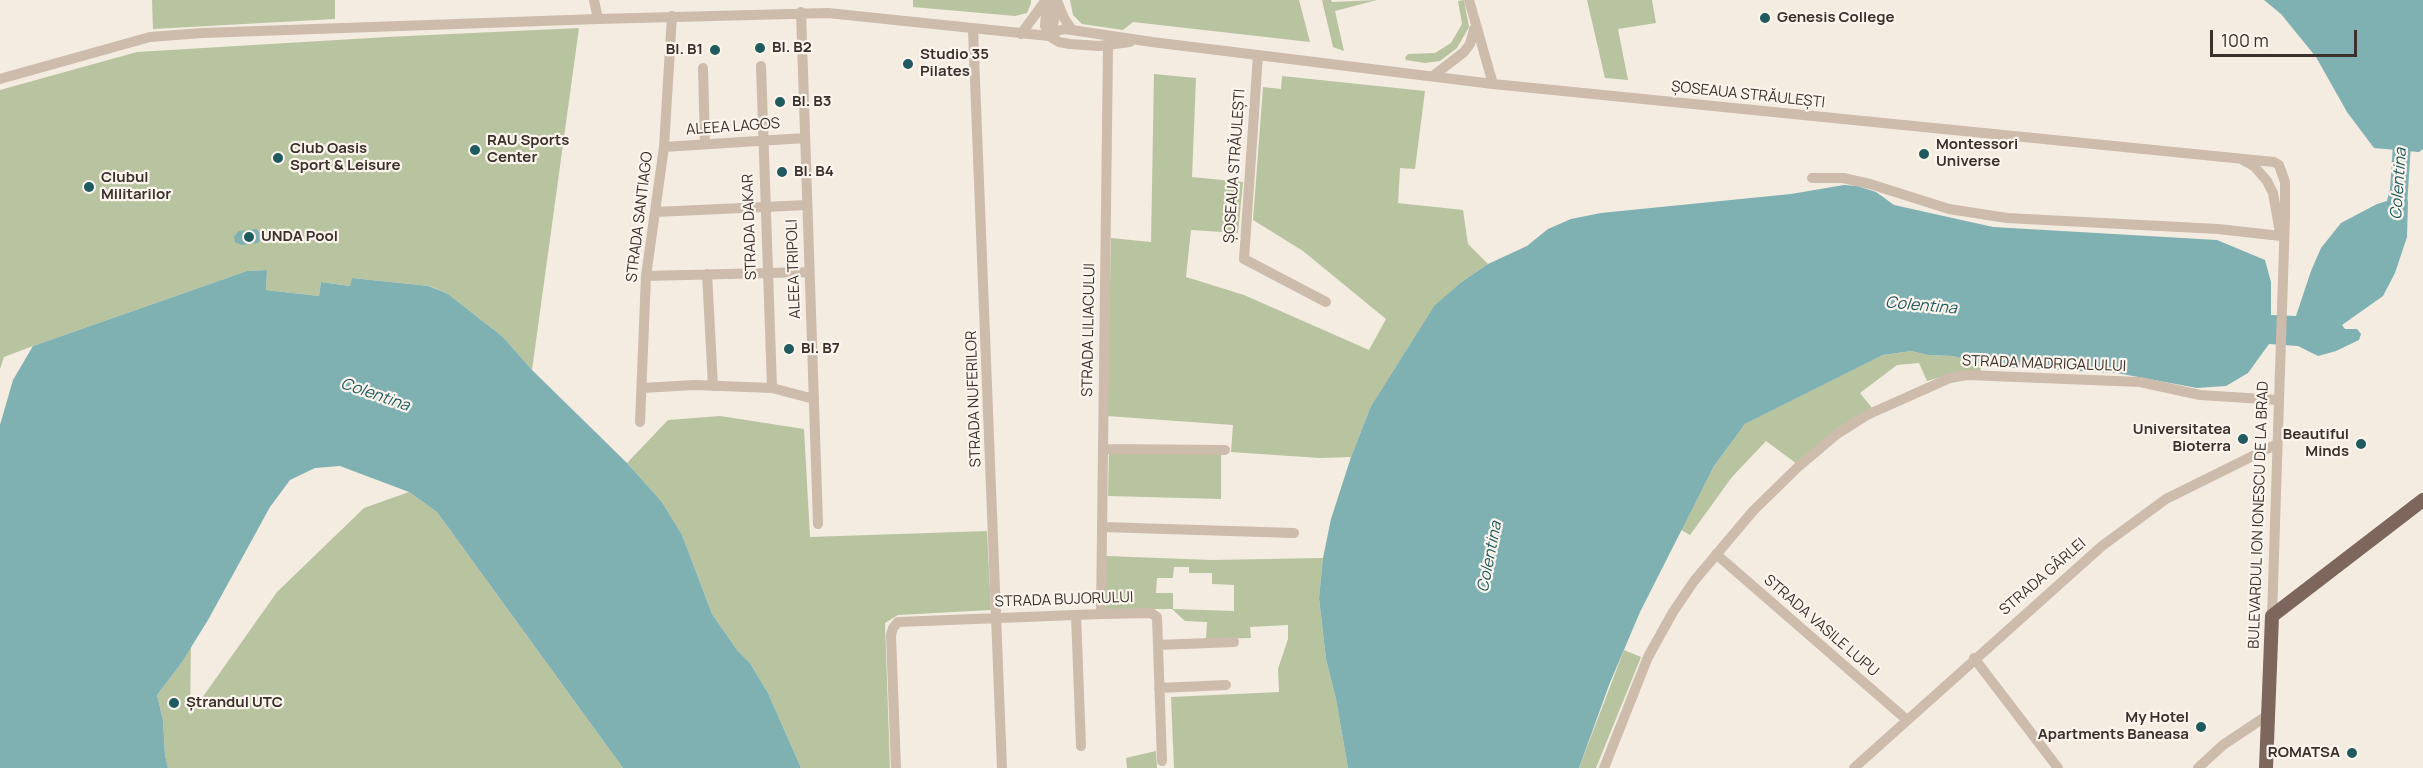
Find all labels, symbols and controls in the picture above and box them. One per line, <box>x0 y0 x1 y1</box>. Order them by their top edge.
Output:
place label: Genesis College <box>1777 9 1895 27</box>
marker: Genesis College <box>1758 11 1772 25</box>
scale bar <box>2213 18 2360 56</box>
text: 100 m <box>2221 28 2269 52</box>
place label: Bl. B2 <box>772 39 812 57</box>
place label: Bl. B1 <box>666 41 703 59</box>
marker: Bl. B2 <box>753 41 767 55</box>
marker: Bl. B1 <box>708 43 722 57</box>
place label: Studio 35 Pilates <box>920 46 989 81</box>
marker: Studio 35 Pilates <box>901 57 915 71</box>
street label: ȘOSEAUA STRĂULEȘTI <box>1670 78 1826 112</box>
street label: ȘOSEAUA STRĂULEȘTI <box>1221 88 1249 244</box>
place label: Bl. B3 <box>792 93 831 111</box>
marker: Bl. B3 <box>773 95 787 109</box>
street label: ALEEA LAGOS <box>685 115 781 139</box>
place label: RAU Sports Center <box>487 132 569 167</box>
place label: Montessori Universe <box>1936 136 2018 171</box>
place label: Club Oasis Sport & Leisure <box>290 140 400 175</box>
marker: RAU Sports Center <box>468 143 482 157</box>
marker: Montessori Universe <box>1917 147 1931 161</box>
water label: Colentina <box>2387 148 2411 220</box>
marker: Club Oasis Sport & Leisure <box>271 151 285 165</box>
street label: STRADA SANTIAGO <box>623 151 657 283</box>
place label: Bl. B4 <box>794 163 834 181</box>
marker: Bl. B4 <box>775 165 789 179</box>
place label: Clubul Militarilor <box>101 169 171 204</box>
street label: STRADA DAKAR <box>739 173 761 281</box>
marker: Clubul Militarilor <box>82 180 96 194</box>
street label: ALEEA TRIPOLI <box>783 219 805 319</box>
place label: UNDA Pool <box>261 228 338 246</box>
marker: UNDA Pool <box>242 230 256 244</box>
street label: STRADA LILIACULUI <box>1079 263 1099 397</box>
water label: Colentina <box>1884 293 1958 319</box>
street label: STRADA NUFERILOR <box>963 330 985 468</box>
place label: Bl. B7 <box>801 340 840 358</box>
marker: Bl. B7 <box>782 342 796 356</box>
street label: STRADA MADRIGALULUI <box>1962 352 2126 376</box>
water label: Colentina <box>338 374 412 416</box>
street label: BULEVARDUL ION IONESCU DE LA BRAD <box>2245 381 2273 649</box>
place label: Universitatea Bioterra <box>2133 421 2231 456</box>
place label: Beautiful Minds <box>2283 426 2349 461</box>
marker: Universitatea Bioterra <box>2236 432 2250 446</box>
marker: Beautiful Minds <box>2354 437 2368 451</box>
water label: Colentina <box>1474 520 1506 594</box>
street label: STRADA GÂRLEI <box>1996 535 2090 619</box>
street label: STRADA VASILE LUPU <box>1760 571 1882 681</box>
street label: STRADA BUJORULUI <box>994 589 1134 611</box>
place label: Ștrandul UTC <box>186 694 283 712</box>
marker: Ștrandul UTC <box>167 696 181 710</box>
place label: My Hotel Apartments Baneasa <box>2038 709 2189 744</box>
marker: My Hotel Apartments Baneasa <box>2194 720 2208 734</box>
place label: ROMATSA <box>2268 744 2340 762</box>
marker: ROMATSA <box>2345 746 2359 760</box>

